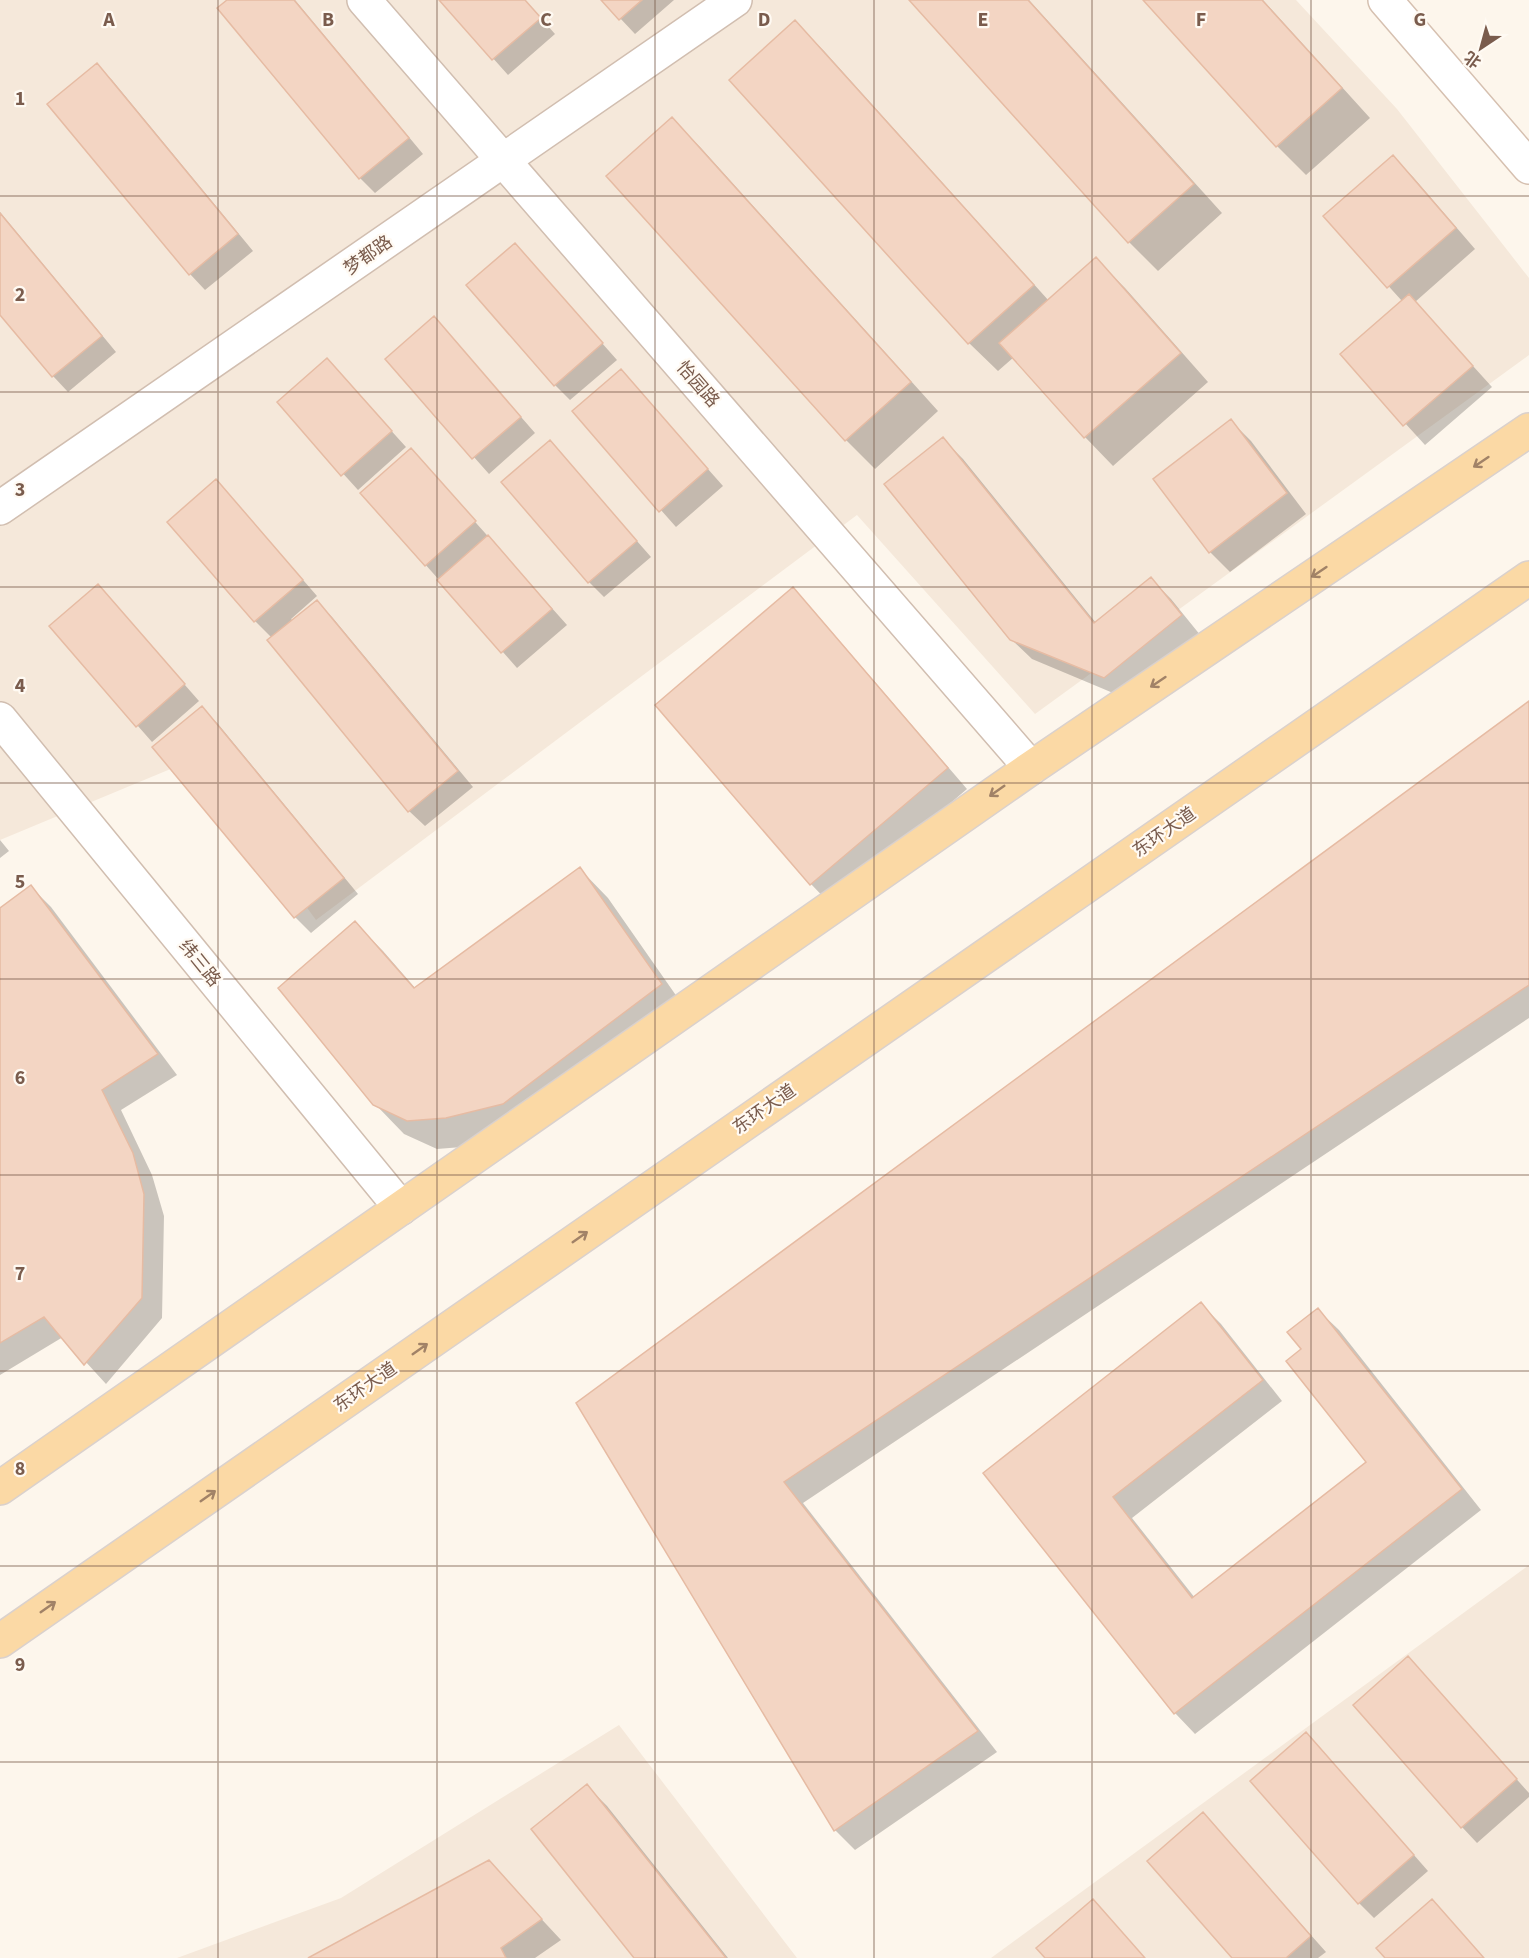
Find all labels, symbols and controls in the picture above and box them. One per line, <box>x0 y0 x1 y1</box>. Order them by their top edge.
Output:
text: A <box>102 6 115 34</box>
text: B <box>322 6 334 34</box>
text: C <box>540 6 552 34</box>
text: D <box>758 6 770 34</box>
text: E <box>978 6 988 34</box>
text: F <box>1196 6 1206 34</box>
text: G <box>1414 6 1426 34</box>
north arrow <box>1451 18 1511 78</box>
text: 北 <box>1460 46 1486 73</box>
text: 1 <box>15 85 25 113</box>
street label: 梦都路 <box>339 230 398 281</box>
text: 2 <box>15 281 25 309</box>
street label: 怡园路 <box>670 356 725 413</box>
one-way arrow <box>1472 456 1489 469</box>
text: 3 <box>15 476 25 504</box>
one-way arrow <box>1312 566 1328 578</box>
text: 4 <box>15 672 26 700</box>
one-way arrow <box>1150 676 1167 688</box>
one-way arrow <box>989 785 1005 798</box>
street label: 东环大道 <box>1128 802 1201 863</box>
text: 5 <box>15 868 25 896</box>
street label: 纬三路 <box>173 934 226 992</box>
text: 6 <box>15 1064 25 1092</box>
street label: 东环大道 <box>728 1079 801 1140</box>
one-way arrow <box>571 1231 588 1243</box>
text: 7 <box>15 1260 25 1288</box>
one-way arrow <box>411 1343 428 1355</box>
street label: 东环大道 <box>329 1357 402 1418</box>
text: 8 <box>15 1455 25 1483</box>
one-way arrow <box>200 1490 216 1502</box>
one-way arrow <box>39 1601 56 1613</box>
text: 9 <box>15 1651 25 1679</box>

